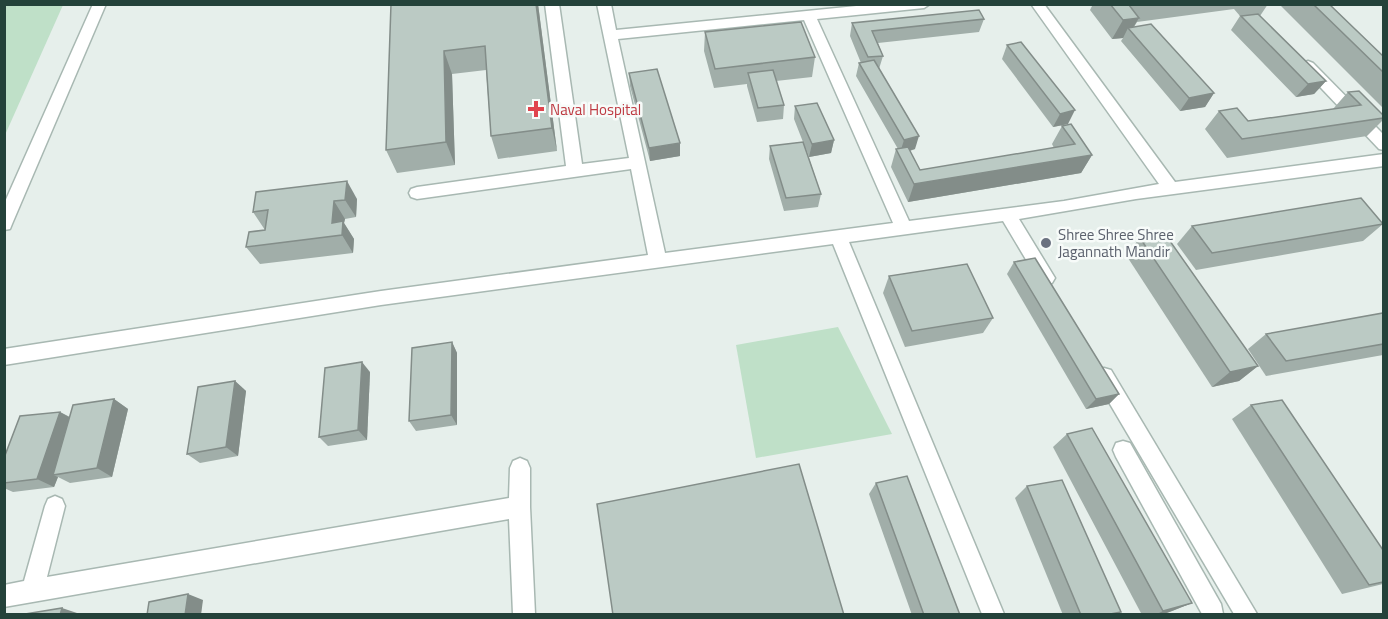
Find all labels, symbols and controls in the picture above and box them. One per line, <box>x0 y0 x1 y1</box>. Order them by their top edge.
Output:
place label: Naval Hospital <box>550 98 641 121</box>
marker: Naval Hospital <box>527 100 545 118</box>
place label: Shree Shree Shree Jagannath Mandir <box>1058 223 1174 263</box>
marker: Shree Shree Shree Jagannath Mandir <box>1039 236 1053 250</box>

